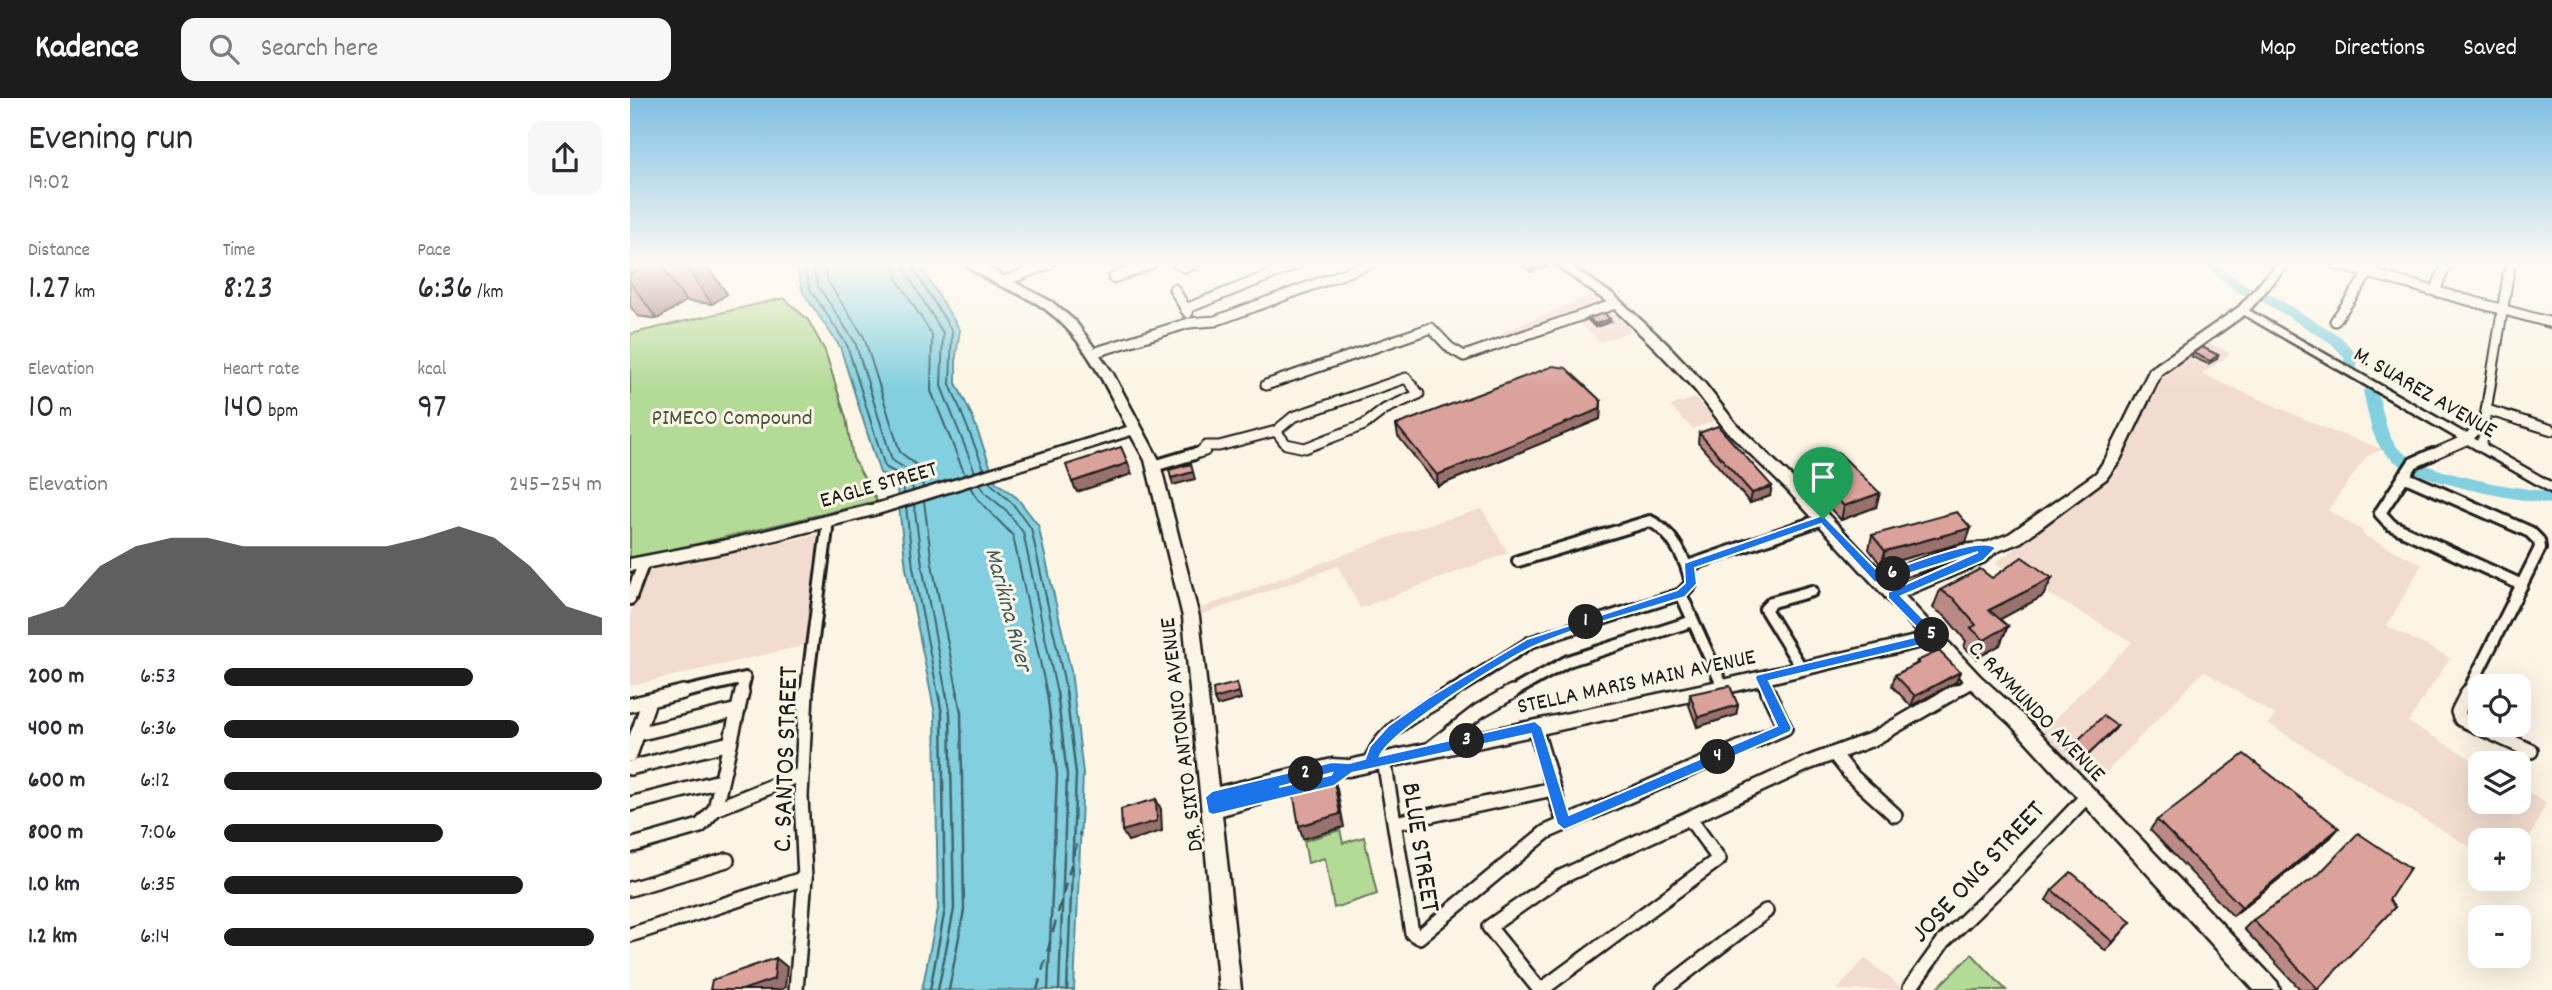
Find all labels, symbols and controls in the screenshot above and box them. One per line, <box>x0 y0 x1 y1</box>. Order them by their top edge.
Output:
search box <box>181 18 671 81</box>
text: Kadence <box>35 26 139 73</box>
icon: search <box>205 30 243 68</box>
text: Search here <box>261 31 378 68</box>
text: Map <box>2260 32 2296 66</box>
text: Directions <box>2334 32 2425 66</box>
text: Saved <box>2463 32 2517 66</box>
text: Evening run <box>28 113 193 168</box>
button: share <box>528 121 602 195</box>
text: 19:02 <box>28 167 70 200</box>
text: Distance <box>28 238 90 265</box>
text: Time <box>223 238 255 265</box>
text: Pace <box>417 238 451 265</box>
text: 1.27 <box>28 265 70 315</box>
text: 8:23 <box>223 265 273 315</box>
text: 6:36 <box>417 265 473 315</box>
text: km <box>70 280 95 307</box>
text: /km <box>473 280 504 307</box>
street label: M. SUAREZ AVENUE <box>2347 340 2502 449</box>
text: Elevation <box>28 357 94 384</box>
text: Heart rate <box>223 357 299 384</box>
text: kcal <box>417 357 446 384</box>
text: 10 <box>28 384 55 434</box>
text: 140 <box>223 384 264 434</box>
text: 97 <box>417 384 447 434</box>
text: m <box>55 399 72 426</box>
text: bpm <box>264 399 298 426</box>
park label: PIMECO Compound <box>652 403 812 436</box>
pin <box>1793 447 1853 519</box>
street label: EAGLE STREET <box>817 454 941 519</box>
icon: arrive <box>1804 458 1842 496</box>
text: Elevation <box>28 469 108 502</box>
text: 245–254 m <box>509 469 602 502</box>
water label: Marikina River <box>974 544 1041 678</box>
pin: 6 <box>1876 556 1910 592</box>
text: 6 <box>1888 560 1897 587</box>
pin: 1 <box>1569 604 1604 640</box>
text: 1 <box>1583 608 1588 635</box>
street label: DR. SIXTO ANTONIO AVENUE <box>1153 615 1214 853</box>
pin: 5 <box>1914 618 1950 652</box>
text: 5 <box>1927 621 1936 648</box>
street label: C. RAYMUNDO AVENUE <box>1959 634 2112 791</box>
street label: STELLA MARIS MAIN AVENUE <box>1514 642 1760 725</box>
text: 200 m <box>28 661 84 694</box>
text: 6:53 <box>140 661 176 694</box>
street label: C. SANTOS STREET <box>765 665 811 853</box>
map controls <box>2468 674 2531 968</box>
button: locate <box>2468 674 2531 737</box>
text: 400 m <box>28 713 84 746</box>
text: 6:36 <box>140 713 177 746</box>
pin: 3 <box>1450 724 1484 758</box>
text: 3 <box>1462 727 1471 754</box>
pin: 4 <box>1700 740 1736 774</box>
text: 4 <box>1714 743 1721 770</box>
button: layers <box>2468 751 2531 814</box>
pin: 2 <box>1288 756 1324 792</box>
text: 2 <box>1301 760 1310 787</box>
text: 600 m <box>28 765 85 798</box>
text: 6:12 <box>140 765 170 798</box>
street label: BLUE STREET <box>1388 780 1448 916</box>
street label: JOSE ONG STREET <box>1903 793 2056 954</box>
text: 800 m <box>28 817 83 850</box>
text: 7:06 <box>140 817 176 850</box>
button: + <box>2468 828 2531 891</box>
text: 1.0 km <box>28 869 80 902</box>
text: 6:35 <box>140 869 176 902</box>
button: − <box>2468 905 2531 968</box>
text: 1.2 km <box>28 921 77 954</box>
text: 6:14 <box>140 921 170 954</box>

